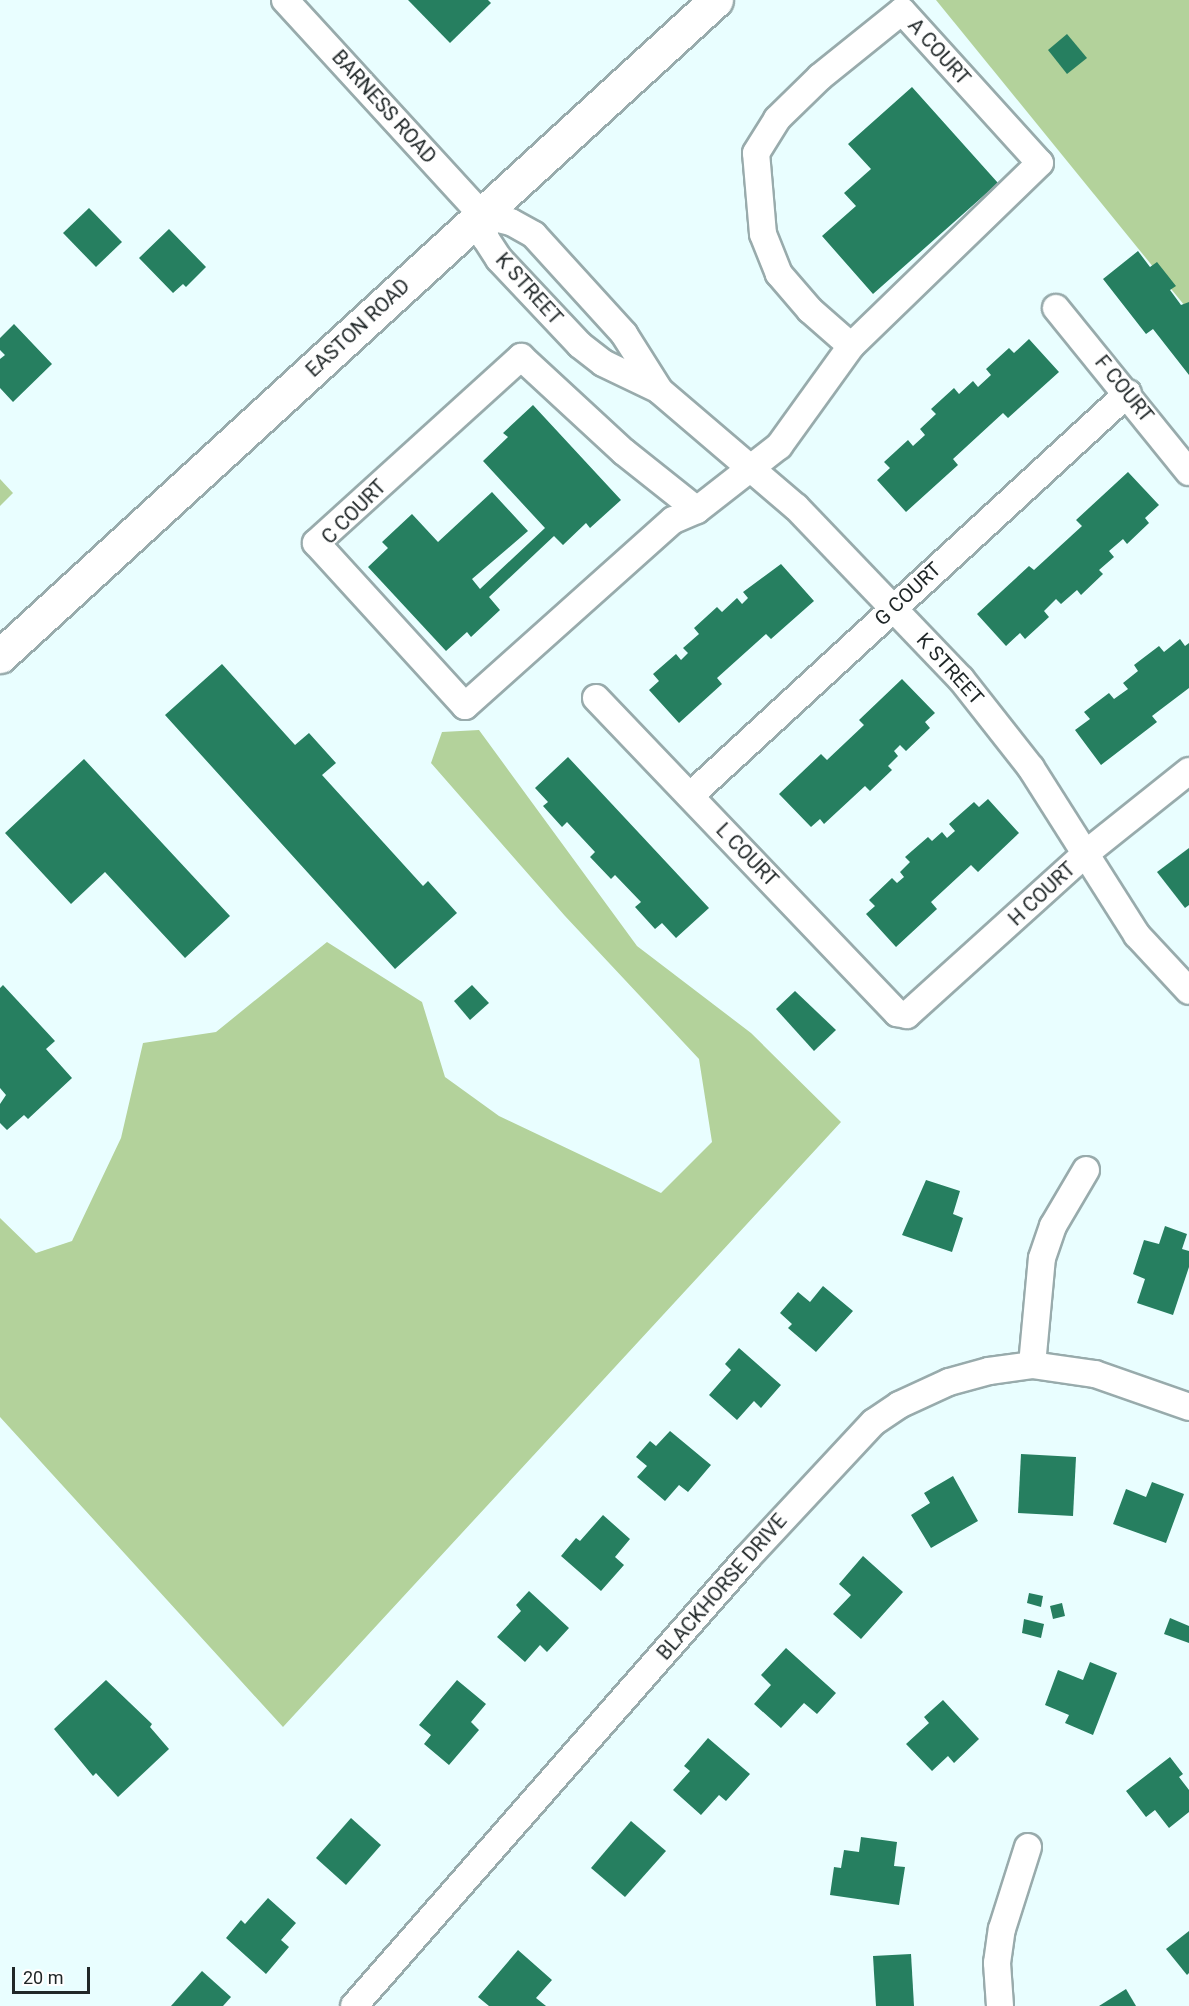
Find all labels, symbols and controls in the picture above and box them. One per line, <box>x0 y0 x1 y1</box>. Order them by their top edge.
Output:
street label: A COURT <box>903 14 975 90</box>
street label: BARNESS ROAD <box>327 45 441 169</box>
street label: K STREET <box>490 248 568 330</box>
street label: EASTON ROAD <box>301 274 415 382</box>
street label: F COURT <box>1090 351 1158 427</box>
street label: C COURT <box>317 475 391 549</box>
street label: G COURT <box>870 557 946 631</box>
street label: K STREET <box>911 628 989 710</box>
street label: L COURT <box>711 818 783 892</box>
street label: H COURT <box>1004 857 1080 931</box>
street label: BLACKHORSE DRIVE <box>652 1509 792 1665</box>
scale bar <box>15 1955 93 1993</box>
text: 20 m <box>23 1967 63 1988</box>

